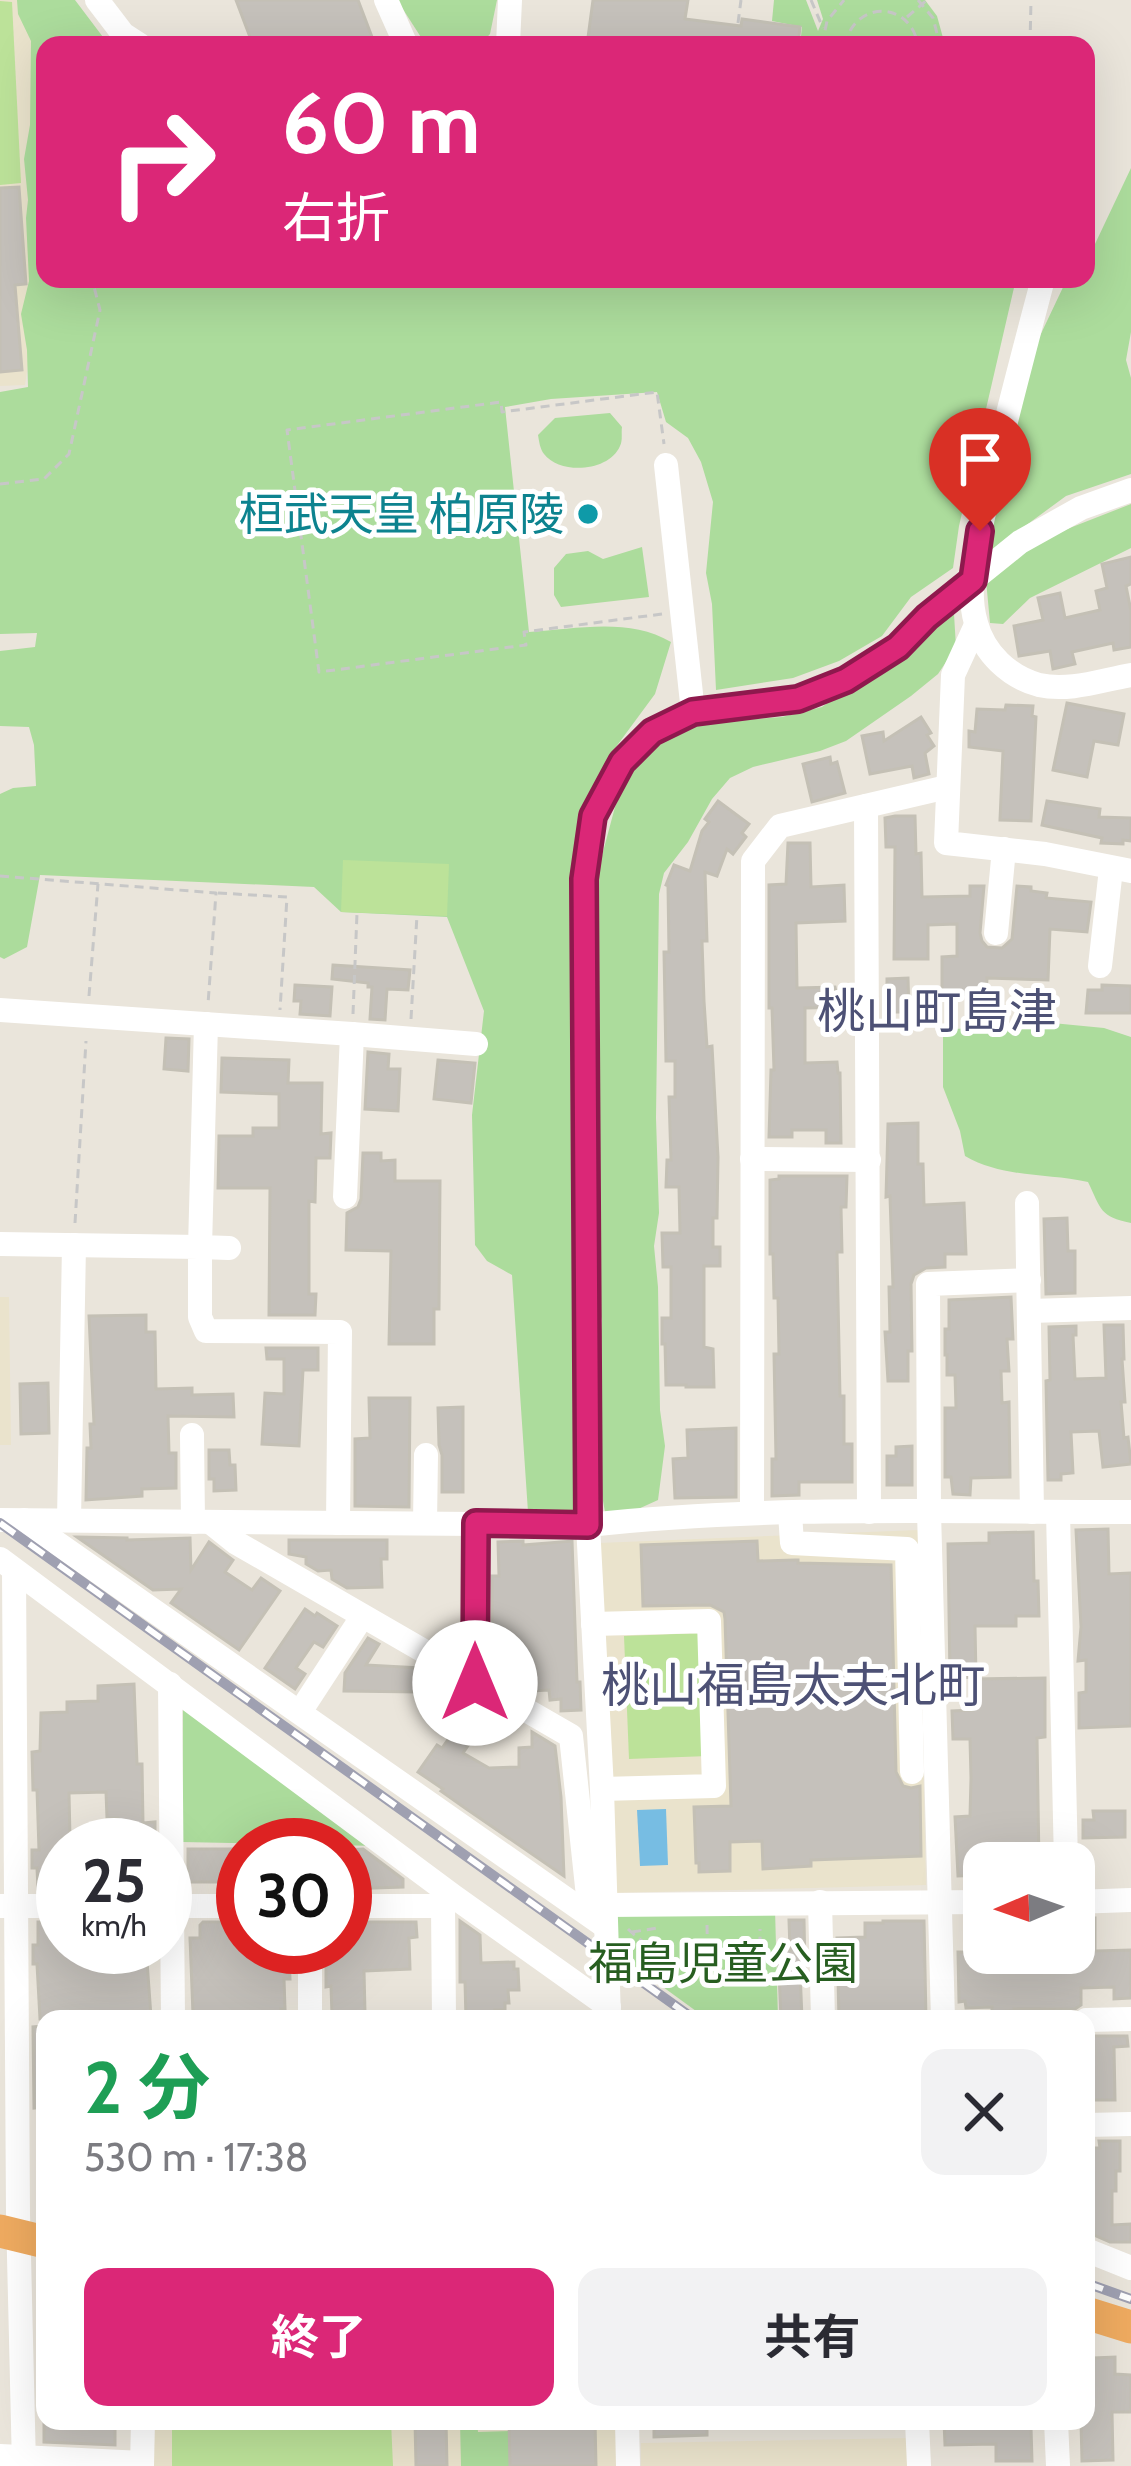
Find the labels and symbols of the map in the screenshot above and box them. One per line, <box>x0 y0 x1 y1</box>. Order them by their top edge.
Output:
pin <box>929 408 1031 531</box>
place label: 桓武天皇 柏原陵 <box>239 487 564 541</box>
marker: 桓武天皇 柏原陵 <box>575 501 601 527</box>
district label: 桃山町島津 <box>817 982 1057 1040</box>
position arrow <box>412 1620 538 1746</box>
district label: 桃山福島太夫北町 <box>601 1656 985 1714</box>
speed limit sign: 30 <box>216 1818 372 1974</box>
north arrow <box>963 1842 1095 1974</box>
park label: 福島児童公園 <box>588 1936 858 1990</box>

